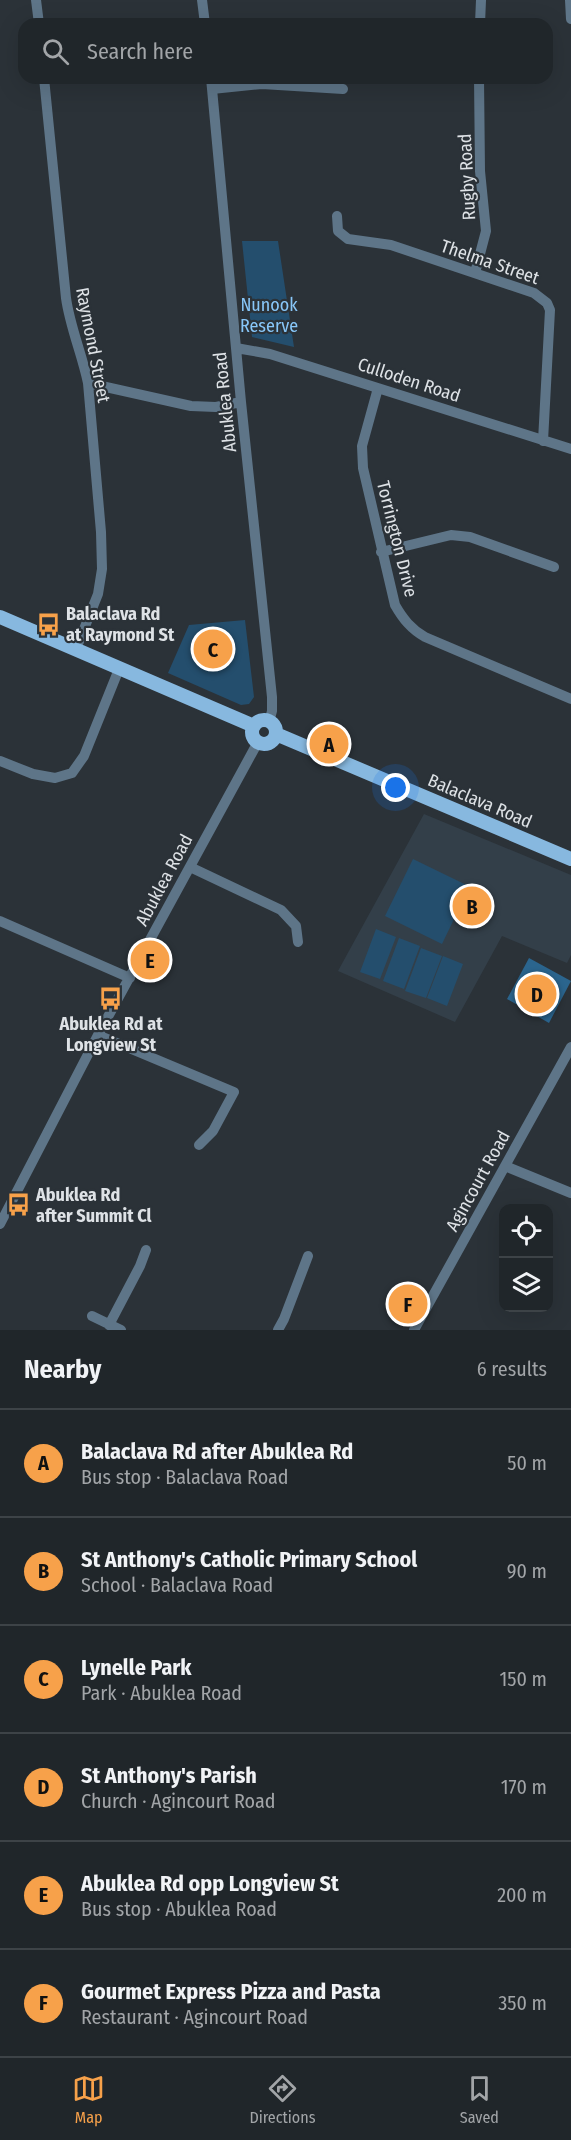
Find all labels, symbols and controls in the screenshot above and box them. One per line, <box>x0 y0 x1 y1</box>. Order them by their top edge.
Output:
search box <box>18 18 553 84</box>
icon: search <box>39 35 72 68</box>
text: Search here <box>87 38 193 65</box>
street label: Rugby Road <box>454 133 480 221</box>
street label: Thelma Street <box>438 235 542 289</box>
street label: Raymond Street <box>71 285 115 405</box>
park label: Nunook Reserve <box>240 294 298 337</box>
street label: Abuklea Road <box>209 351 241 453</box>
street label: Culloden Road <box>355 353 463 407</box>
street label: Torrington Drive <box>372 479 422 599</box>
place label: Balaclava Rd at Raymond St <box>66 603 175 646</box>
bus stop icon: Balaclava Rd at Raymond St <box>35 611 61 637</box>
pin: C <box>194 626 232 672</box>
pin: A <box>310 722 348 766</box>
street label: Balaclava Road <box>425 769 535 833</box>
your location <box>381 773 410 802</box>
street label: Abuklea Road <box>131 830 197 930</box>
pin: B <box>452 884 492 928</box>
pin: E <box>130 938 170 982</box>
pin: D <box>518 972 556 1016</box>
bus stop icon: Abuklea Rd at Longview St <box>98 985 124 1011</box>
place label: Abuklea Rd at Longview St <box>58 1013 163 1056</box>
street label: Agincourt Road <box>441 1127 515 1235</box>
place label: Abuklea Rd after Summit Cl <box>35 1184 151 1227</box>
bus stop icon: Abuklea Rd after Summit Cl <box>5 1192 31 1218</box>
map controls <box>499 1204 553 1312</box>
button: locate <box>499 1204 553 1258</box>
button: layers <box>499 1258 553 1312</box>
pin: F <box>388 1282 428 1326</box>
text: Nearby <box>24 1354 101 1385</box>
text: 6 results <box>477 1357 547 1381</box>
text: Balaclava Rd after Abuklea Rd <box>81 1438 353 1465</box>
text: A <box>38 1451 49 1475</box>
text: 50 m <box>507 1451 547 1475</box>
text: Bus stop · Balaclava Road <box>81 1465 289 1489</box>
text: St Anthony's Catholic Primary School <box>81 1546 417 1573</box>
text: B <box>38 1559 49 1583</box>
text: 90 m <box>507 1559 547 1583</box>
text: School · Balaclava Road <box>81 1573 273 1597</box>
text: Lynelle Park <box>81 1654 192 1681</box>
text: C <box>38 1667 49 1691</box>
text: 150 m <box>500 1667 547 1691</box>
text: Park · Abuklea Road <box>81 1681 242 1705</box>
text: St Anthony's Parish <box>81 1762 257 1789</box>
text: D <box>38 1775 49 1799</box>
text: 170 m <box>501 1775 547 1799</box>
text: Church · Agincourt Road <box>81 1789 275 1813</box>
text: Abuklea Rd opp Longview St <box>81 1870 339 1897</box>
text: E <box>39 1883 48 1907</box>
text: 200 m <box>497 1883 547 1907</box>
text: Bus stop · Abuklea Road <box>81 1897 277 1921</box>
text: Gourmet Express Pizza and Pasta <box>81 1978 381 2005</box>
text: F <box>39 1991 48 2015</box>
text: 350 m <box>498 1991 547 2015</box>
text: Restaurant · Agincourt Road <box>81 2005 308 2029</box>
tab: Map <box>72 2072 105 2127</box>
tab: Directions <box>249 2072 316 2127</box>
tab: Saved <box>460 2072 499 2127</box>

